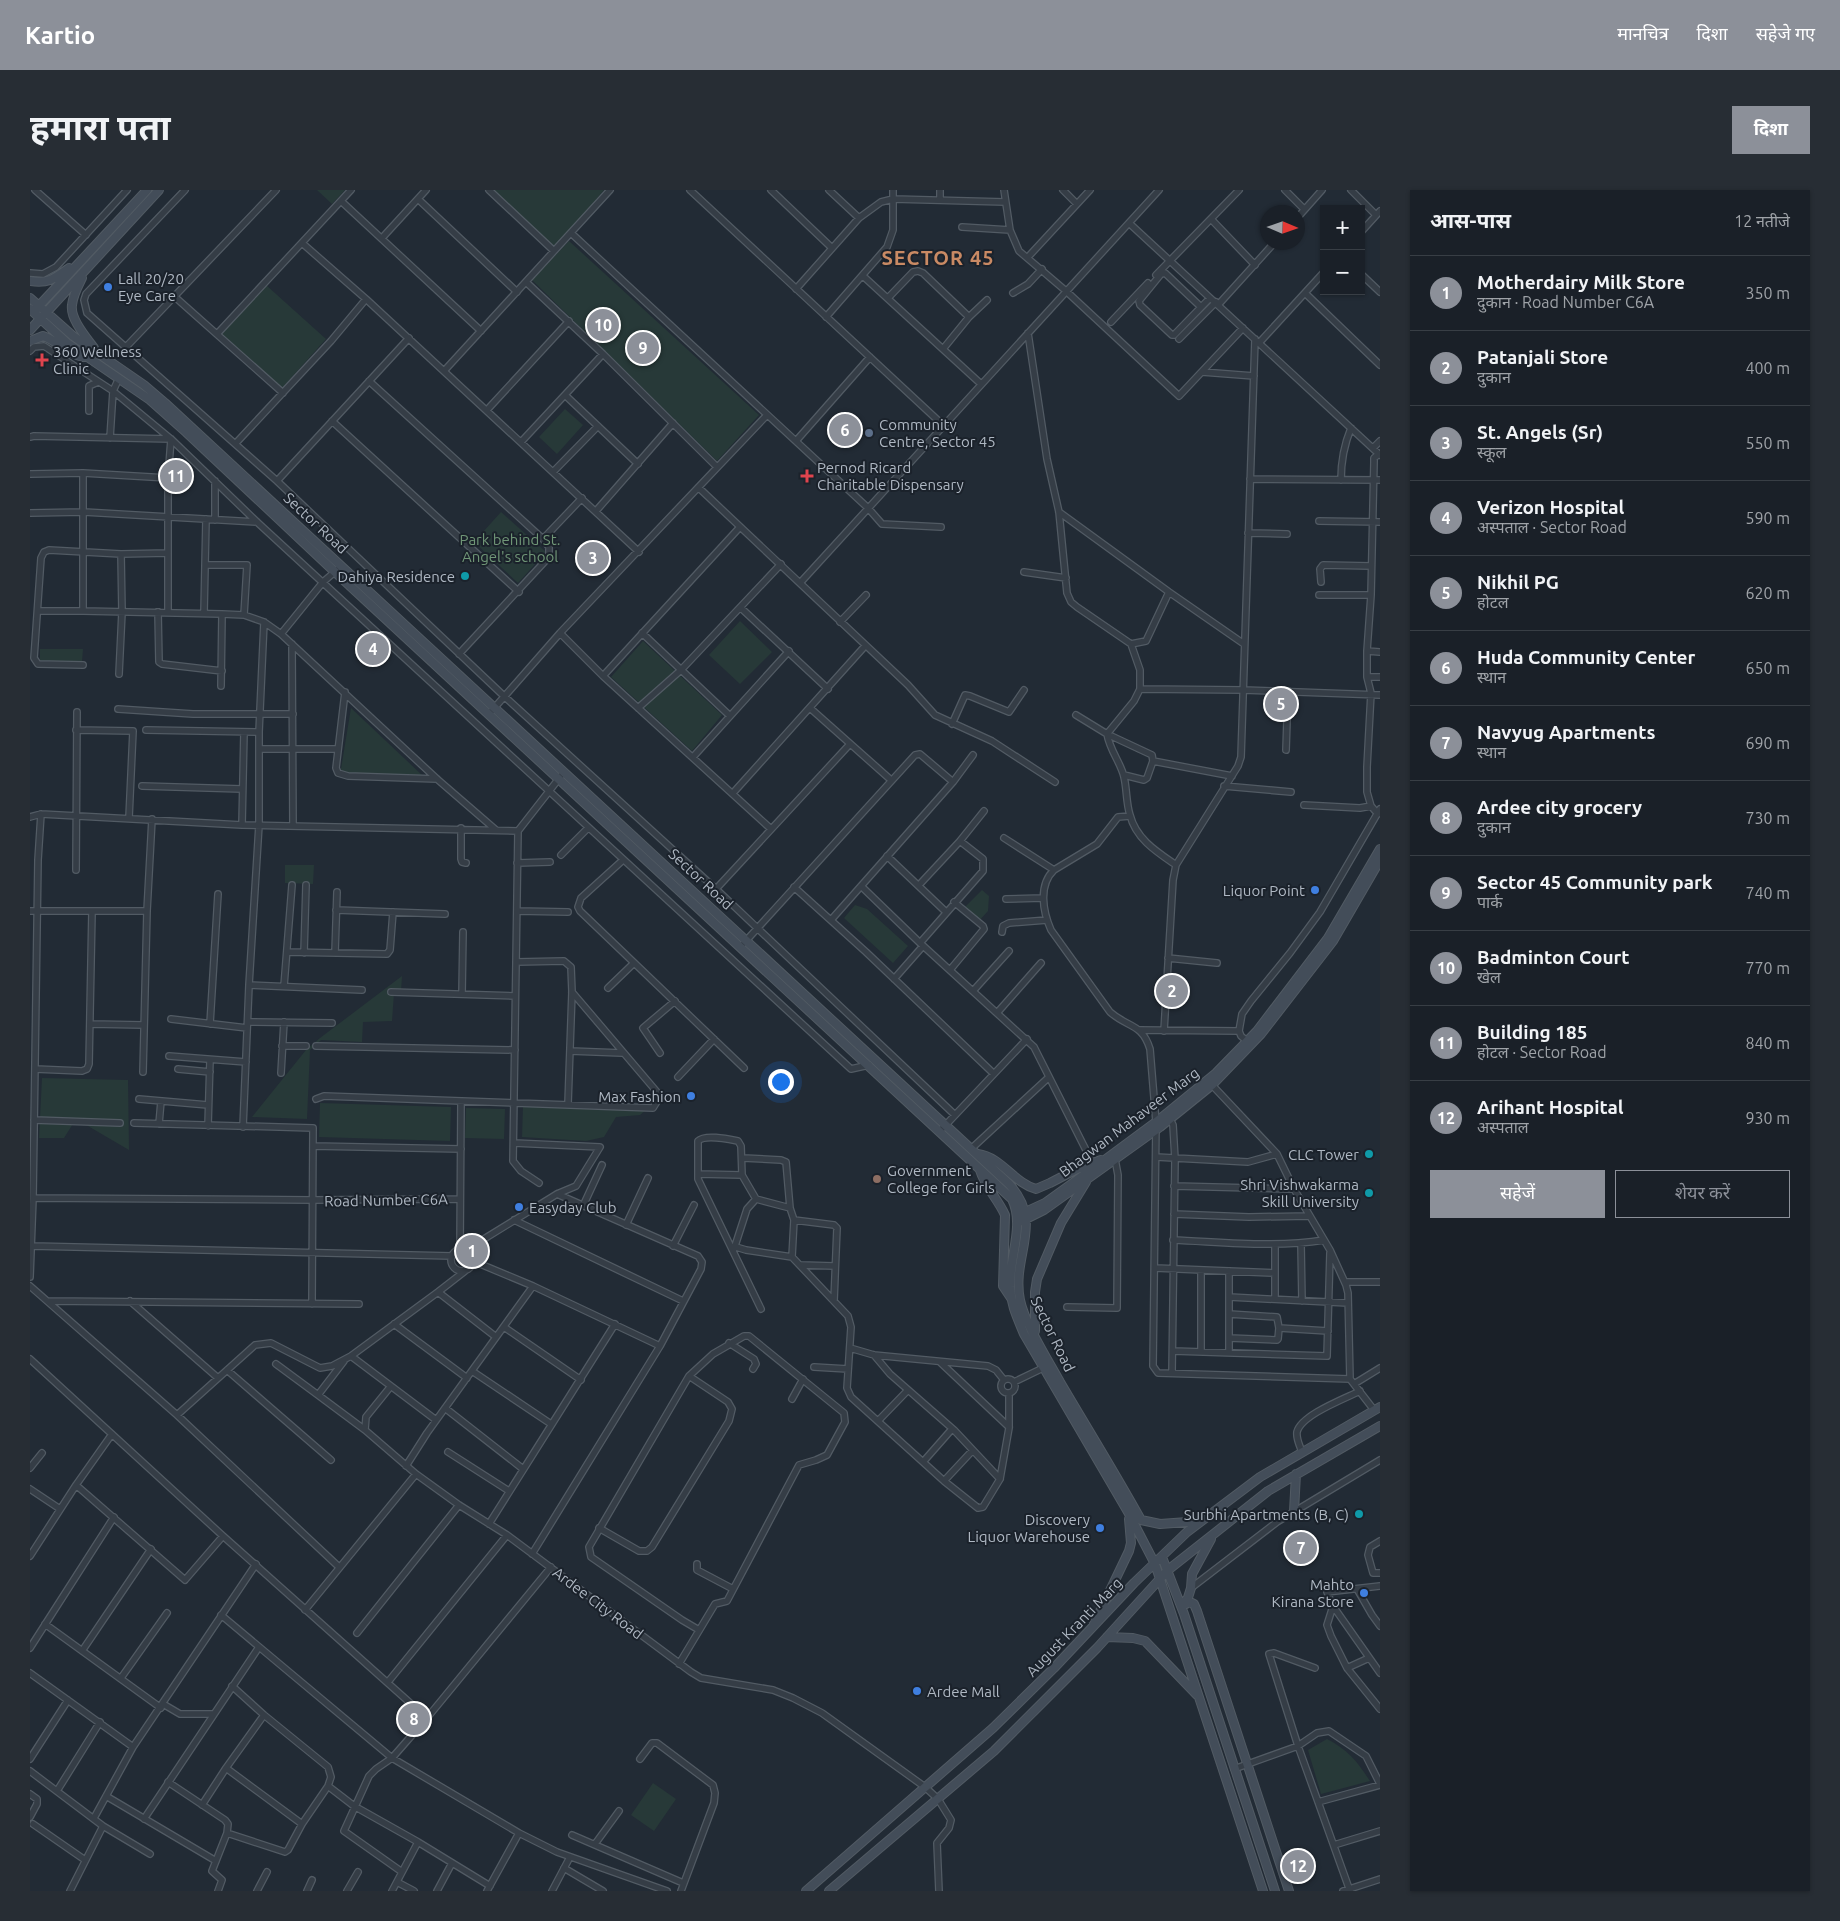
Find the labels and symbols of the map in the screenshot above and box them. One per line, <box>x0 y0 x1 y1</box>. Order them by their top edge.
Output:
north arrow <box>1260 205 1305 250</box>
district label: SECTOR 45 <box>881 246 995 269</box>
place label: Lall 20/20 Eye Care <box>118 270 184 304</box>
marker: Lall 20/20 Eye Care <box>102 281 114 293</box>
pin: 10 <box>587 306 619 344</box>
pin: 9 <box>627 329 659 367</box>
place label: 360 Wellness Clinic <box>53 343 141 377</box>
marker: 360 Wellness Clinic <box>35 353 49 367</box>
pin: 6 <box>829 411 861 449</box>
place label: Community Centre, Sector 45 <box>879 416 996 450</box>
marker: Community Centre, Sector 45 <box>863 427 875 439</box>
pin: 11 <box>160 457 192 495</box>
place label: Pernod Ricard Charitable Dispensary <box>817 459 964 493</box>
marker: Pernod Ricard Charitable Dispensary <box>801 470 813 482</box>
street label: Sector Road <box>280 489 352 557</box>
park label: Park behind St. Angel's school <box>460 531 560 565</box>
pin: 3 <box>577 539 609 577</box>
place label: Dahiya Residence <box>338 568 455 585</box>
marker: Dahiya Residence <box>459 570 471 582</box>
pin: 4 <box>357 630 389 668</box>
pin: 5 <box>1265 685 1297 723</box>
street label: Sector Road <box>665 845 737 913</box>
place label: Liquor Point <box>1223 882 1305 899</box>
marker: Liquor Point <box>1309 884 1321 896</box>
pin: 2 <box>1156 972 1188 1010</box>
street label: Bhagwan Mahaveer Marg <box>1056 1064 1202 1180</box>
your location <box>768 1069 794 1095</box>
place label: Max Fashion <box>598 1088 681 1105</box>
marker: Max Fashion <box>685 1090 697 1102</box>
place label: CLC Tower <box>1288 1146 1359 1163</box>
marker: CLC Tower <box>1363 1148 1375 1160</box>
place label: Government College for Girls <box>887 1162 995 1196</box>
marker: Government College for Girls <box>871 1173 883 1185</box>
place label: Shri Vishwakarma Skill University <box>1240 1176 1359 1210</box>
marker: Shri Vishwakarma Skill University <box>1363 1187 1375 1199</box>
street label: Road Number C6A <box>324 1190 448 1210</box>
place label: Easyday Club <box>529 1199 616 1216</box>
marker: Easyday Club <box>513 1201 525 1213</box>
pin: 1 <box>456 1232 488 1270</box>
street label: Sector Road <box>1028 1294 1078 1374</box>
place label: Surbhi Apartments (B, C) <box>1184 1506 1349 1523</box>
marker: Surbhi Apartments (B, C) <box>1353 1508 1365 1520</box>
place label: Discovery Liquor Warehouse <box>968 1511 1090 1545</box>
marker: Discovery Liquor Warehouse <box>1094 1522 1106 1534</box>
pin: 7 <box>1285 1529 1317 1567</box>
street label: Ardee City Road <box>550 1564 646 1642</box>
street label: August Kranti Marg <box>1023 1574 1125 1680</box>
place label: Mahto Kirana Store <box>1271 1576 1354 1610</box>
marker: Mahto Kirana Store <box>1358 1587 1370 1599</box>
place label: Ardee Mall <box>927 1683 1000 1700</box>
marker: Ardee Mall <box>911 1685 923 1697</box>
pin: 8 <box>398 1700 430 1738</box>
pin: 12 <box>1282 1847 1314 1885</box>

